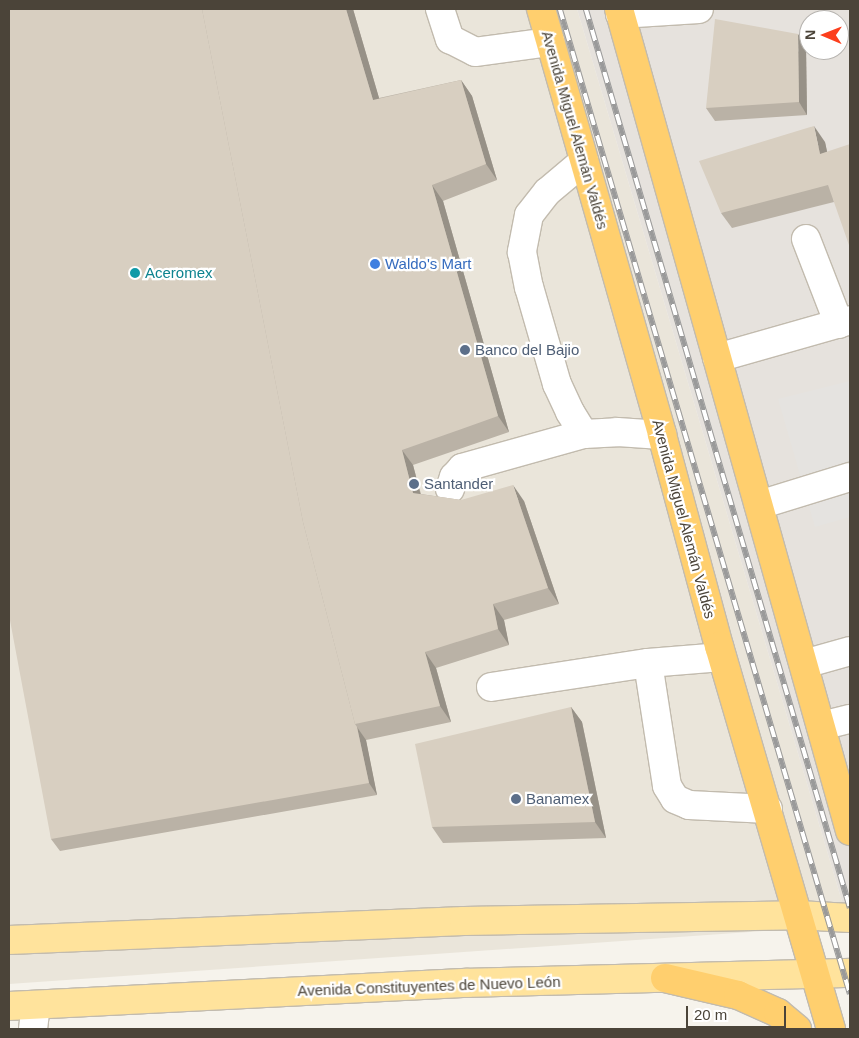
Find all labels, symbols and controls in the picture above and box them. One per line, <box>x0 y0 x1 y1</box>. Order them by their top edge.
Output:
north arrow <box>799 10 849 60</box>
street label: Avenida Miguel Alemán Valdés <box>538 28 612 232</box>
text: N <box>802 30 818 40</box>
place label: Waldo's Mart <box>385 255 471 273</box>
marker: Waldo's Mart <box>369 258 381 270</box>
place label: Aceromex <box>145 264 213 282</box>
marker: Aceromex <box>129 267 141 279</box>
place label: Banco del Bajio <box>475 341 579 359</box>
marker: Banco del Bajio <box>459 344 471 356</box>
street label: Avenida Miguel Alemán Valdés <box>649 417 719 621</box>
place label: Santander <box>424 475 493 493</box>
marker: Santander <box>408 478 420 490</box>
place label: Banamex <box>526 790 589 808</box>
marker: Banamex <box>510 793 522 805</box>
street label: Avenida Constituyentes de Nuevo León <box>297 972 561 1000</box>
scale bar <box>689 996 789 1028</box>
text: 20 m <box>694 1006 727 1023</box>

